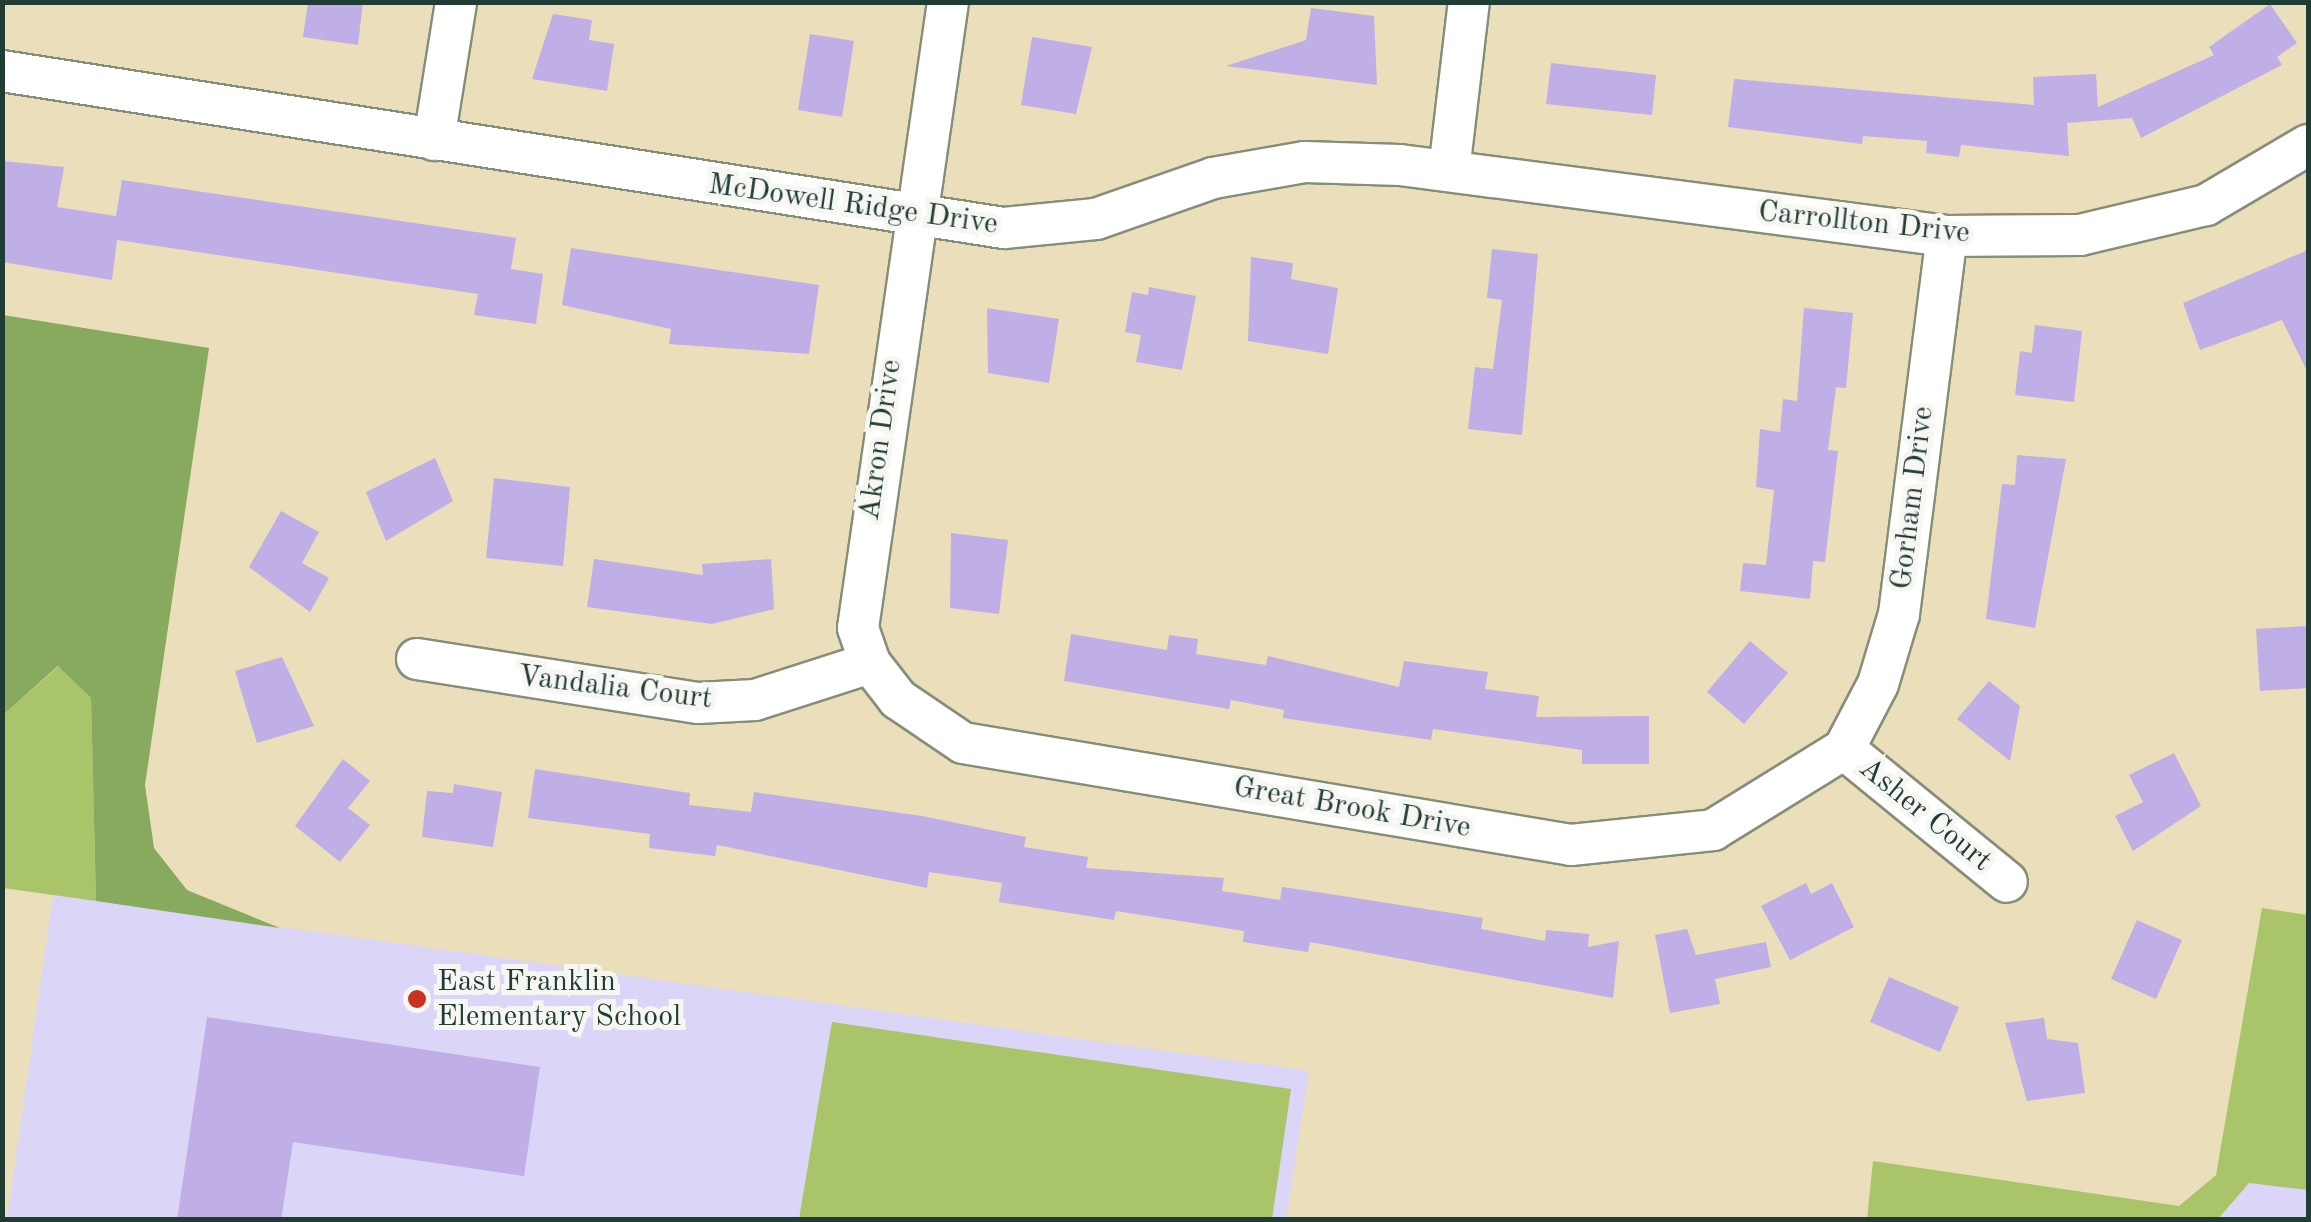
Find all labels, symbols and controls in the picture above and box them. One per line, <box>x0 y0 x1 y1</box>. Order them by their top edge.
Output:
street label: McDowell Ridge Drive <box>706 167 1000 243</box>
street label: Carrollton Drive <box>1756 194 1972 252</box>
street label: Akron Drive <box>852 357 910 523</box>
street label: Gorham Drive <box>1884 404 1942 592</box>
street label: Vandalia Court <box>516 658 714 718</box>
street label: Asher Court <box>1851 750 1999 880</box>
street label: Great Brook Drive <box>1231 769 1473 847</box>
place label: East Franklin Elementary School <box>437 964 681 1034</box>
marker: East Franklin Elementary School <box>406 988 428 1010</box>

